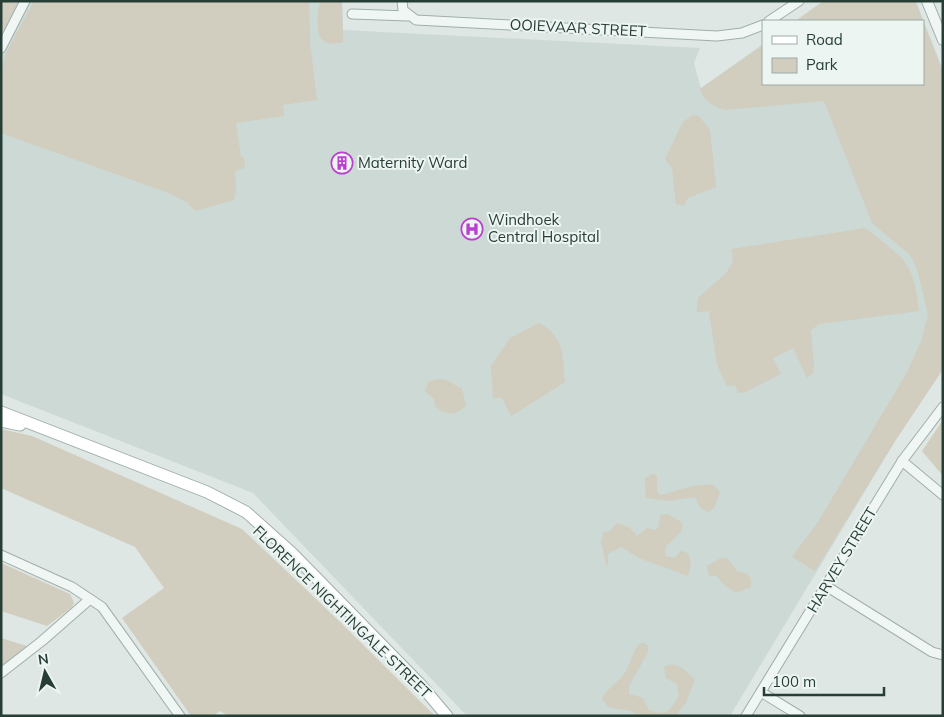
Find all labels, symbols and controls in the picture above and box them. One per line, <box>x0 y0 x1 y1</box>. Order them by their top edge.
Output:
street label: OOIEVAAR STREET <box>509 14 647 41</box>
legend <box>762 20 924 85</box>
text: Road <box>806 30 843 49</box>
text: Park <box>806 55 838 74</box>
building icon: Maternity Ward <box>330 151 354 175</box>
place label: Maternity Ward <box>358 153 467 172</box>
place label: Windhoek Central Hospital <box>488 210 600 246</box>
hospital icon: Windhoek Central Hospital <box>460 217 484 241</box>
street label: HARVEY STREET <box>803 503 881 616</box>
street label: FLORENCE NIGHTINGALE STREET <box>249 521 436 702</box>
north arrow <box>20 647 70 697</box>
text: N <box>37 649 50 669</box>
scale bar <box>764 664 884 696</box>
text: 100 m <box>772 672 816 691</box>

